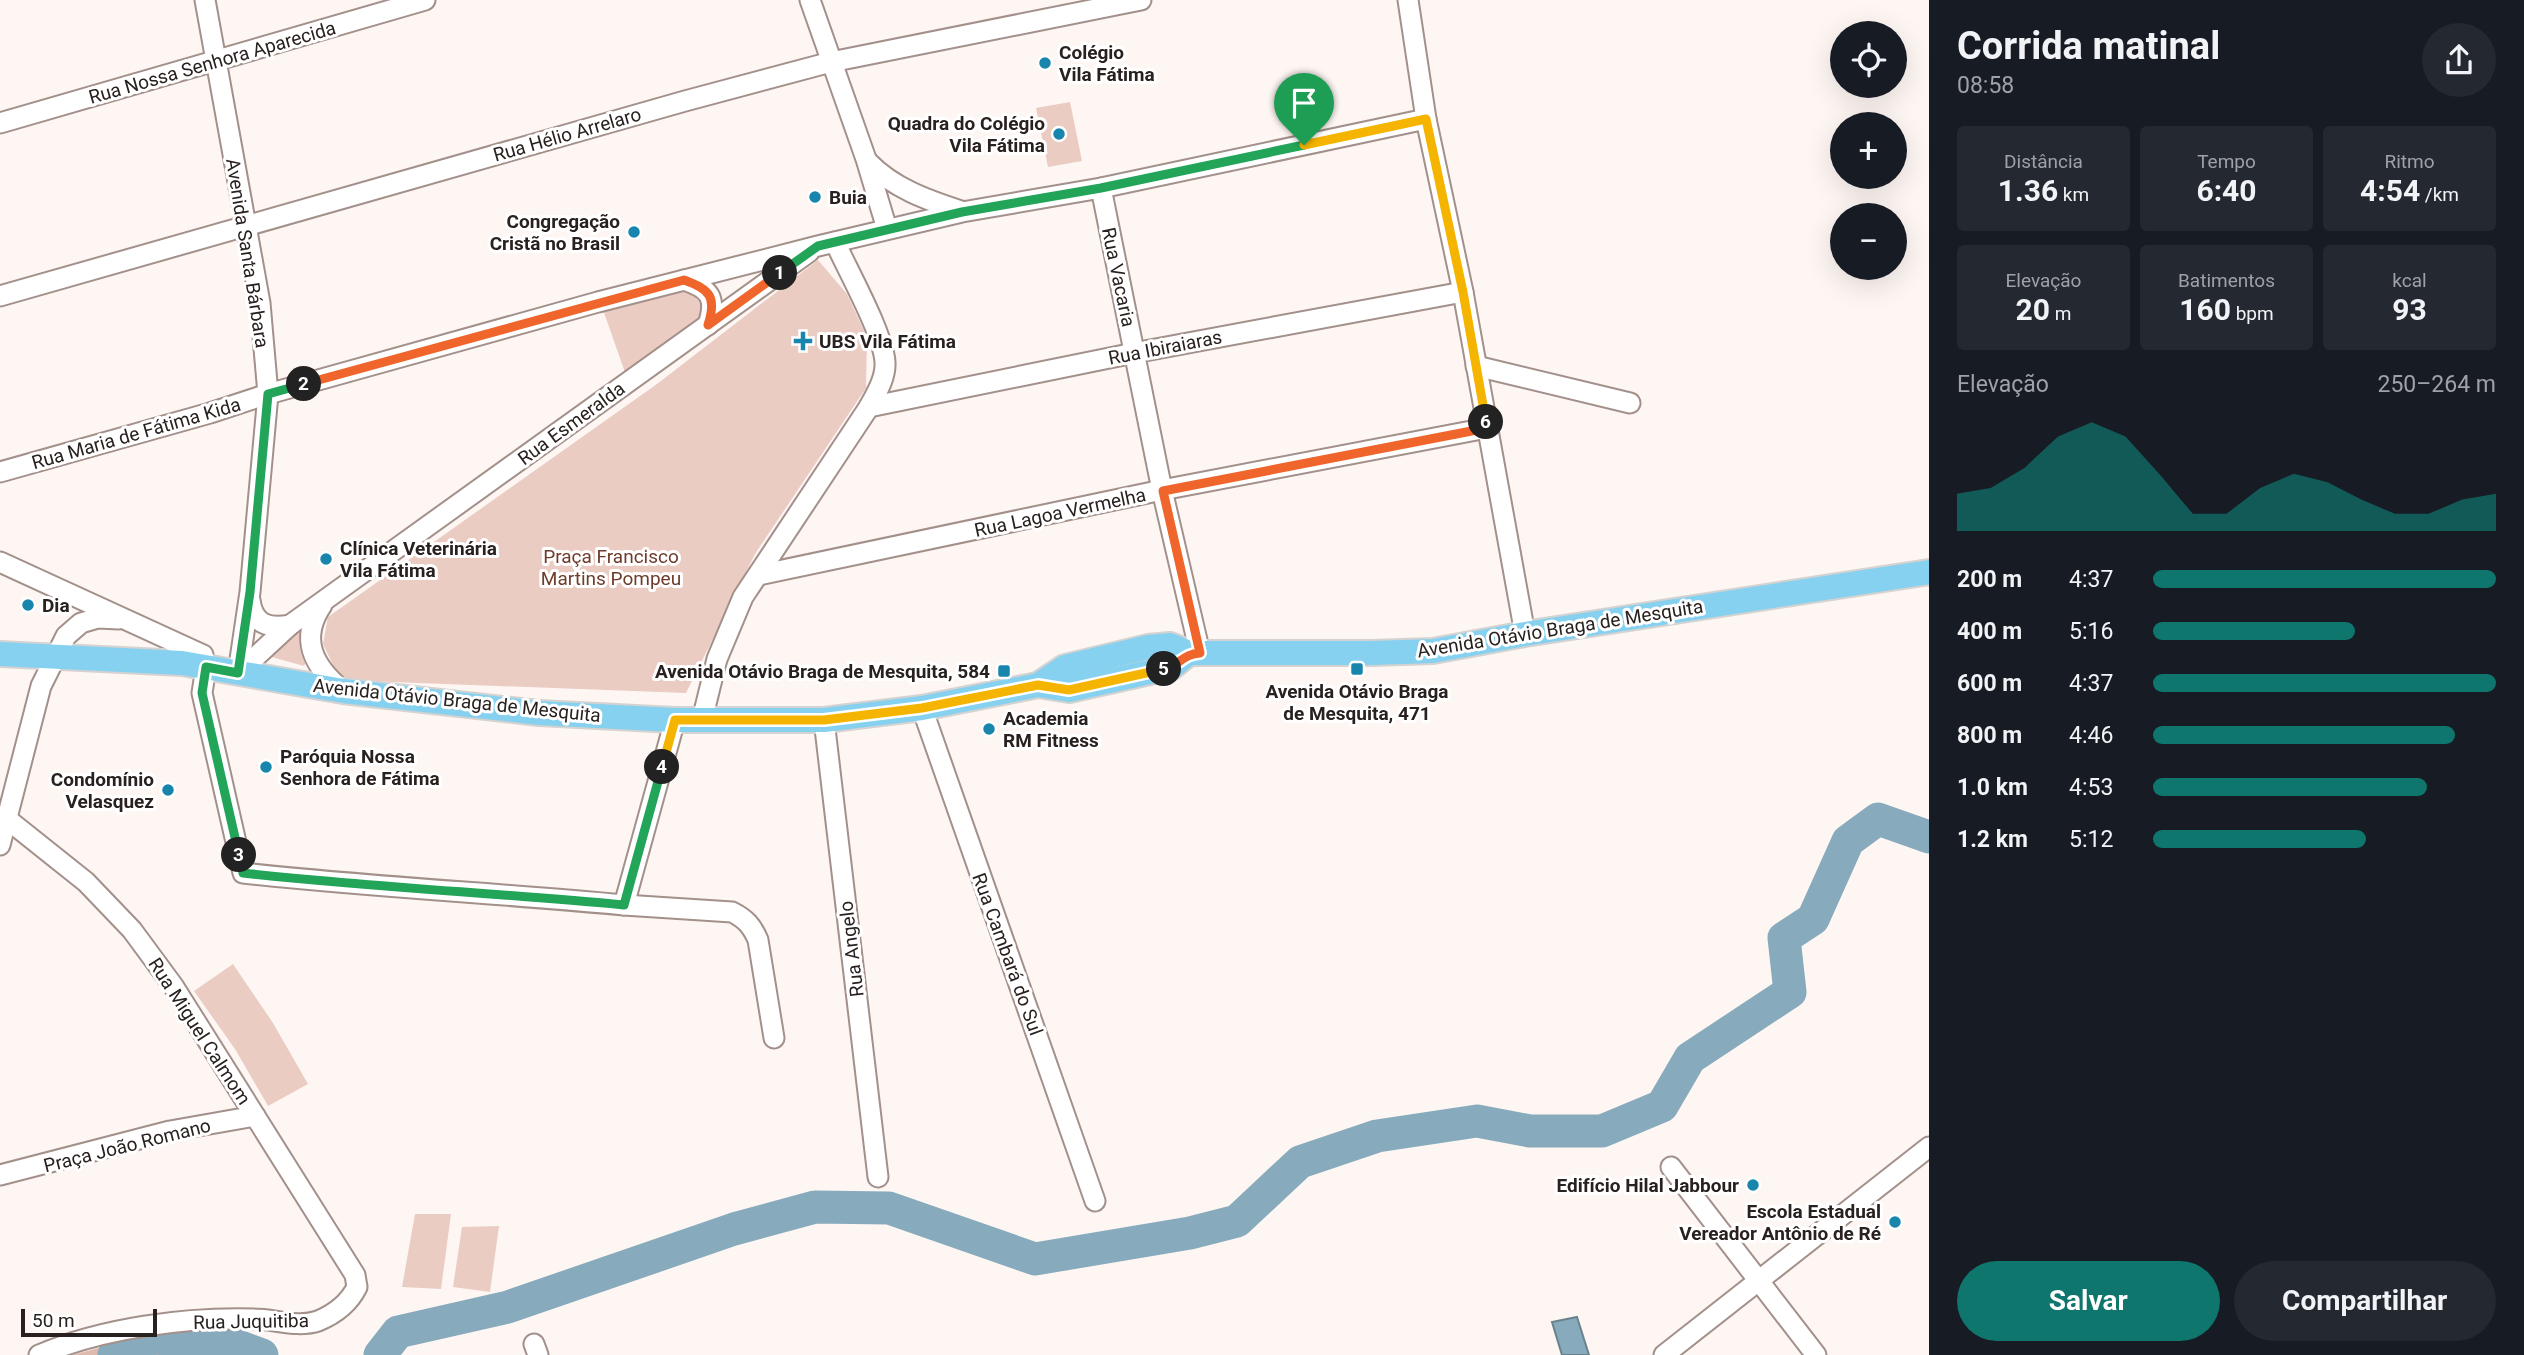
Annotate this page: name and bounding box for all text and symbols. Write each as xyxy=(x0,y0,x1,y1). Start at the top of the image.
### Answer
street label: Rua Nossa Senhora Aparecida xyxy=(86,16,338,109)
map controls xyxy=(1830,21,1907,280)
button: locate xyxy=(1830,21,1907,98)
button: share xyxy=(2422,23,2496,97)
text: Corrida matinal xyxy=(1957,24,2220,68)
place label: Colégio Vila Fátima xyxy=(1059,41,1155,86)
marker: Colégio Vila Fátima xyxy=(1037,55,1053,71)
text: 08:58 xyxy=(1957,72,2014,99)
pin xyxy=(1274,73,1334,145)
icon: arrive xyxy=(1285,84,1323,122)
street label: Rua Hélio Arrelaro xyxy=(490,102,644,167)
place label: Quadra do Colégio Vila Fátima xyxy=(888,112,1045,157)
button: + xyxy=(1830,112,1907,189)
marker: Quadra do Colégio Vila Fátima xyxy=(1051,126,1067,142)
text: Distância xyxy=(2004,150,2083,173)
text: Tempo xyxy=(2197,150,2256,173)
text: Ritmo xyxy=(2384,150,2435,173)
street label: Avenida Santa Bárbara xyxy=(221,157,274,349)
text: 1.36 xyxy=(1998,173,2058,208)
text: 6:40 xyxy=(2196,173,2257,208)
text: 4:54 xyxy=(2360,173,2420,208)
text: km xyxy=(2058,183,2089,206)
text: /km xyxy=(2420,183,2459,206)
place label: Buia xyxy=(829,186,867,209)
marker: Buia xyxy=(807,189,823,205)
button: − xyxy=(1830,203,1907,280)
place label: Congregação Cristã no Brasil xyxy=(490,210,620,255)
marker: Congregação Cristã no Brasil xyxy=(626,224,642,240)
street label: Rua Vacaria xyxy=(1097,225,1140,329)
pin: 1 xyxy=(762,256,798,290)
text: 1 xyxy=(774,261,785,284)
text: Elevação xyxy=(2006,269,2081,292)
text: Batimentos xyxy=(2178,269,2275,292)
text: kcal xyxy=(2392,269,2427,292)
text: 20 xyxy=(2016,292,2050,327)
text: 160 xyxy=(2179,292,2231,327)
text: 93 xyxy=(2392,292,2427,327)
text: m xyxy=(2050,302,2071,325)
text: bpm xyxy=(2231,302,2274,325)
street label: Rua Ibiraiaras xyxy=(1106,325,1224,370)
place label: UBS Vila Fátima xyxy=(819,330,956,353)
marker: UBS Vila Fátima xyxy=(793,331,813,351)
pin: 2 xyxy=(286,366,322,402)
text: Elevação xyxy=(1957,371,2049,398)
text: 250–264 m xyxy=(2377,371,2496,398)
text: 2 xyxy=(298,372,309,395)
street label: Rua Esmeralda xyxy=(513,377,629,470)
street label: Rua Maria de Fátima Kida xyxy=(29,393,243,474)
pin: 6 xyxy=(1468,404,1504,440)
text: 6 xyxy=(1480,410,1491,433)
street label: Rua Lagoa Vermelha xyxy=(972,483,1148,542)
place label: Clínica Veterinária Vila Fátima xyxy=(340,537,497,582)
park label: Praça Francisco Martins Pompeu xyxy=(541,545,681,590)
marker: Clínica Veterinária Vila Fátima xyxy=(318,551,334,567)
text: 200 m xyxy=(1957,566,2022,593)
text: 4:37 xyxy=(2069,566,2113,593)
place label: Dia xyxy=(42,594,70,617)
street label: Avenida Otávio Braga de Mesquita xyxy=(1415,595,1705,662)
marker: Dia xyxy=(20,597,36,613)
text: 400 m xyxy=(1957,618,2022,645)
text: 5:16 xyxy=(2069,618,2113,645)
pin: 5 xyxy=(1146,652,1182,686)
text: 5 xyxy=(1158,657,1169,680)
place label: Avenida Otávio Braga de Mesquita, 584 xyxy=(655,660,990,683)
marker: Avenida Otávio Braga de Mesquita, 471 xyxy=(1349,661,1365,677)
marker: Avenida Otávio Braga de Mesquita, 584 xyxy=(996,663,1012,679)
text: 600 m xyxy=(1957,670,2022,697)
text: 4:37 xyxy=(2069,670,2113,697)
street label: Avenida Otávio Braga de Mesquita xyxy=(312,674,602,727)
place label: Avenida Otávio Braga de Mesquita, 471 xyxy=(1266,680,1448,725)
place label: Academia RM Fitness xyxy=(1003,707,1099,752)
marker: Academia RM Fitness xyxy=(981,721,997,737)
text: 800 m xyxy=(1957,722,2022,749)
text: 4:46 xyxy=(2069,722,2113,749)
place label: Paróquia Nossa Senhora de Fátima xyxy=(280,745,440,790)
pin: 4 xyxy=(644,750,680,784)
text: 4 xyxy=(656,755,667,778)
marker: Paróquia Nossa Senhora de Fátima xyxy=(258,759,274,775)
place label: Condomínio Velasquez xyxy=(51,768,154,813)
text: 1.0 km xyxy=(1957,774,2028,801)
text: 4:53 xyxy=(2069,774,2113,801)
marker: Condomínio Velasquez xyxy=(160,782,176,798)
text: 1.2 km xyxy=(1957,826,2028,853)
text: 5:12 xyxy=(2069,826,2113,853)
pin: 3 xyxy=(222,838,256,872)
text: 3 xyxy=(233,843,244,866)
street label: Rua Cambará do Sul xyxy=(967,870,1048,1039)
street label: Rua Angelo xyxy=(834,900,869,998)
street label: Rua Miguel Calmom xyxy=(144,954,256,1109)
street label: Praça João Romano xyxy=(41,1114,213,1177)
place label: Edifício Hilal Jabbour xyxy=(1557,1174,1739,1197)
marker: Edifício Hilal Jabbour xyxy=(1745,1177,1761,1193)
place label: Escola Estadual Vereador Antônio de Ré xyxy=(1679,1200,1881,1245)
marker: Escola Estadual Vereador Antônio de Ré xyxy=(1887,1214,1903,1230)
button: Salvar xyxy=(1957,1261,2220,1341)
button: Compartilhar xyxy=(2234,1261,2496,1341)
scale bar xyxy=(21,1306,158,1338)
text: 50 m xyxy=(32,1309,75,1332)
street label: Rua Juquitiba xyxy=(193,1309,309,1334)

